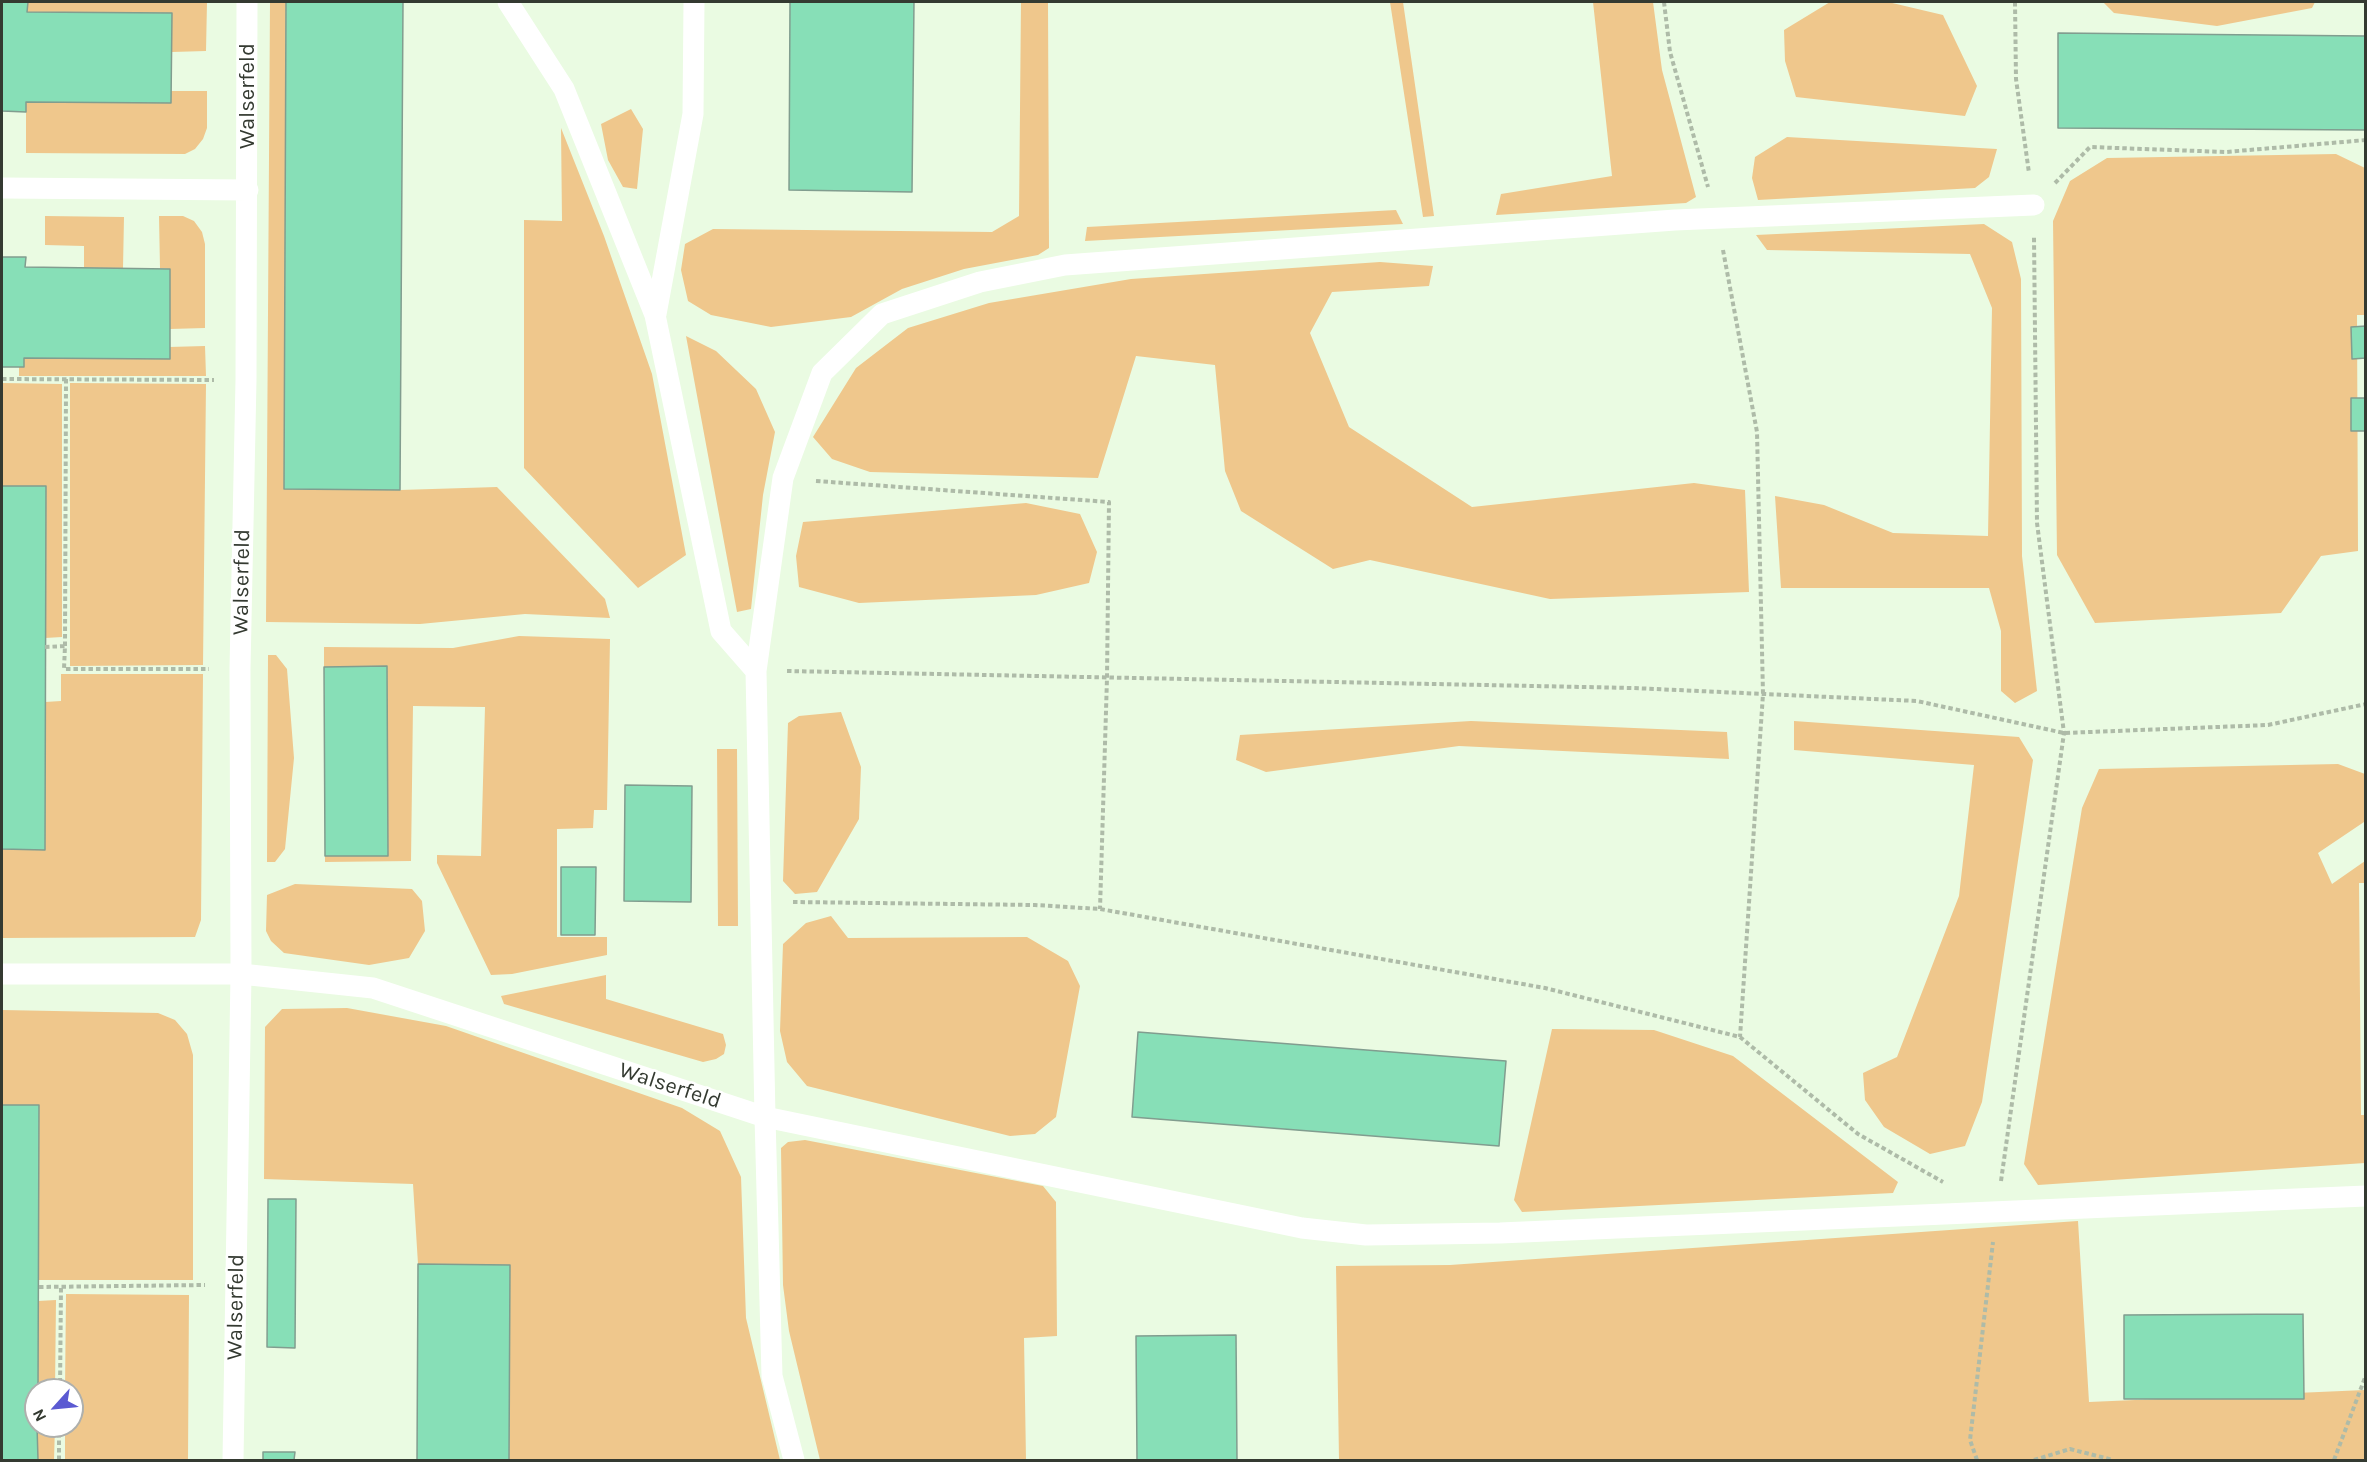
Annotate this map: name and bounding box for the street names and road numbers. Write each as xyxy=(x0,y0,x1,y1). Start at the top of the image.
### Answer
street label: Walserfeld xyxy=(235,43,261,149)
street label: Walserfeld xyxy=(228,529,256,635)
street label: Walserfeld xyxy=(615,1057,725,1115)
street label: Walserfeld xyxy=(222,1254,250,1360)

